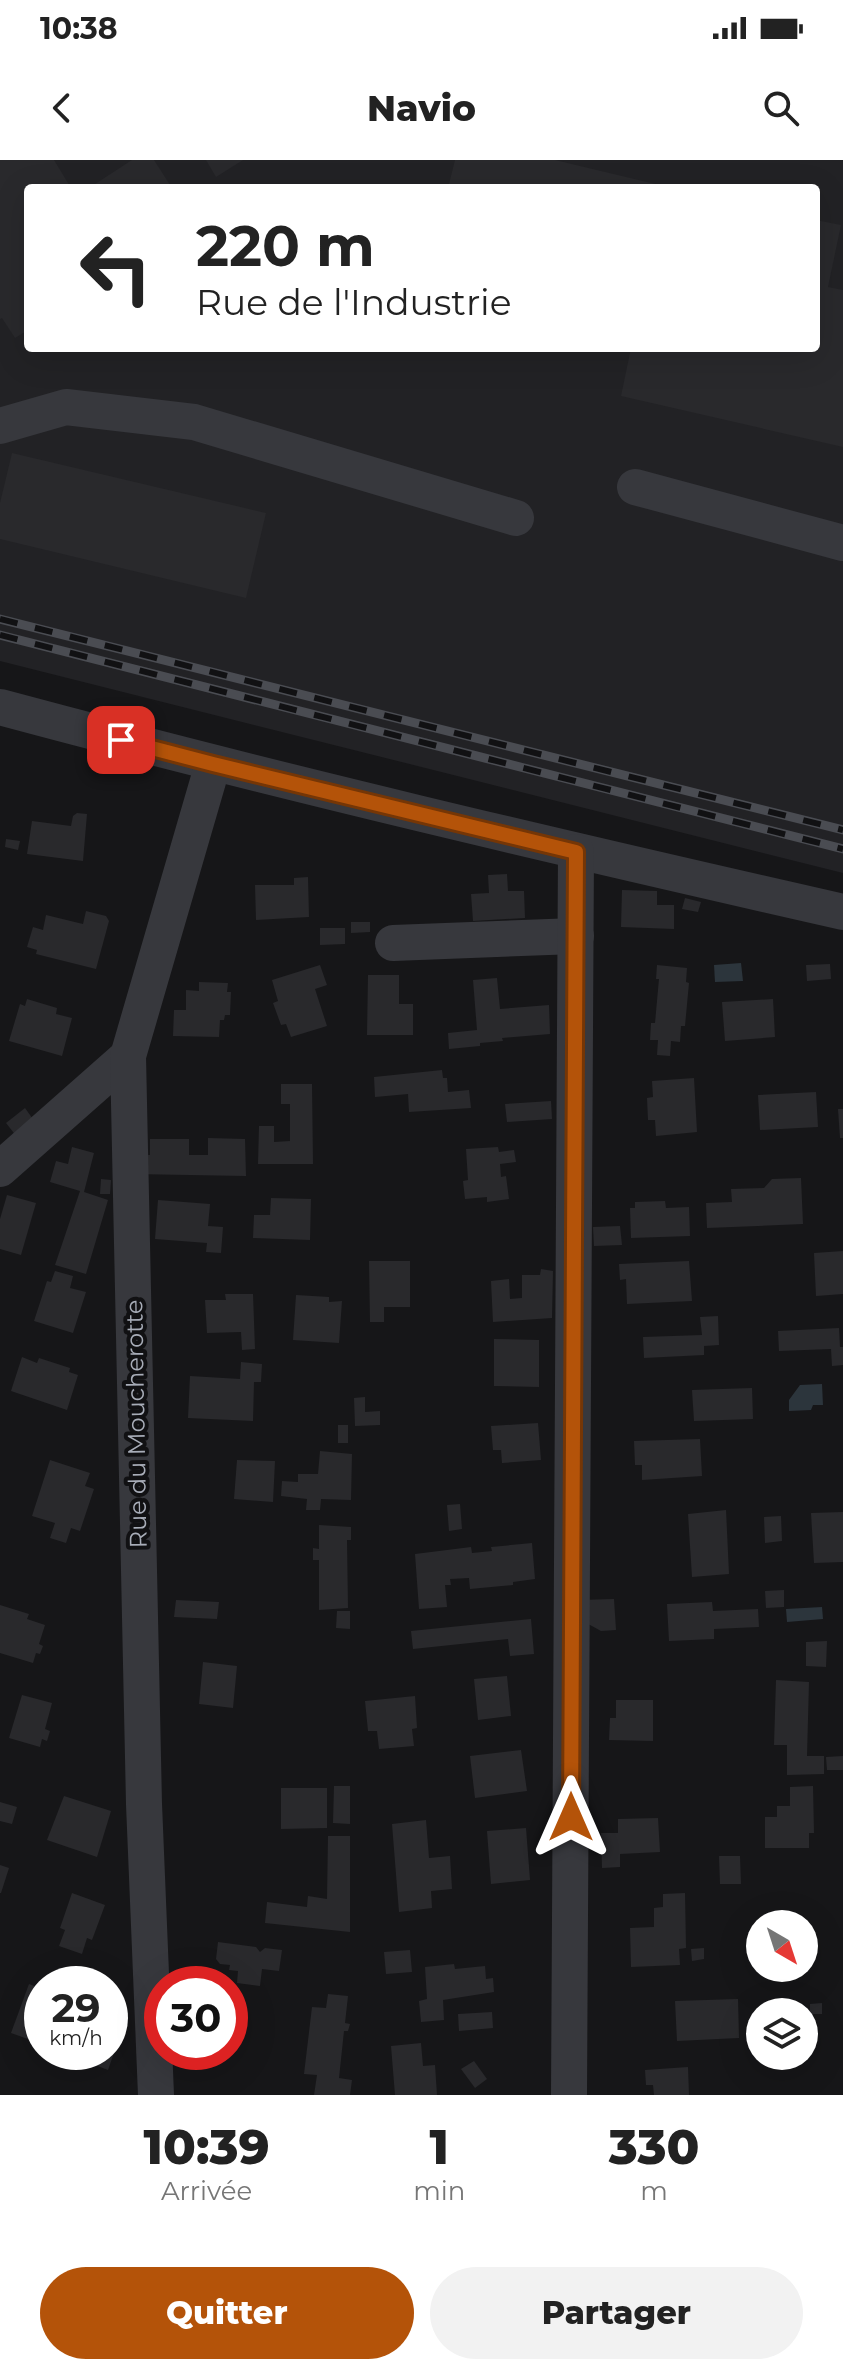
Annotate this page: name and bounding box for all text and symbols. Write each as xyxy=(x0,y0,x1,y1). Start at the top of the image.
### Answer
text: 10:38 xyxy=(40,10,118,47)
icon: back xyxy=(40,86,84,130)
text: Navio xyxy=(367,86,476,130)
icon: search xyxy=(759,86,803,130)
text: 220 m xyxy=(196,212,375,280)
icon: left xyxy=(64,216,168,320)
text: Rue de l'Industrie xyxy=(196,280,512,324)
pin xyxy=(87,706,155,774)
icon: arrive xyxy=(99,718,143,762)
street label: Rue du Moucherotte xyxy=(119,1299,153,1549)
position arrow xyxy=(529,1775,613,1859)
north arrow xyxy=(746,1910,818,1982)
map controls xyxy=(746,1910,818,2070)
speed limit sign: 30 xyxy=(144,1966,248,2070)
text: 29 xyxy=(51,1983,101,2032)
button: layers xyxy=(746,1998,818,2070)
text: km/h xyxy=(49,2026,103,2050)
text: 10:39 xyxy=(144,2118,270,2176)
text: 1 xyxy=(429,2118,449,2176)
text: 330 xyxy=(609,2118,699,2176)
text: Arrivée xyxy=(161,2175,252,2207)
text: min xyxy=(413,2175,465,2207)
text: m xyxy=(640,2175,668,2207)
button: Quitter xyxy=(40,2267,414,2359)
button: Partager xyxy=(430,2267,803,2359)

